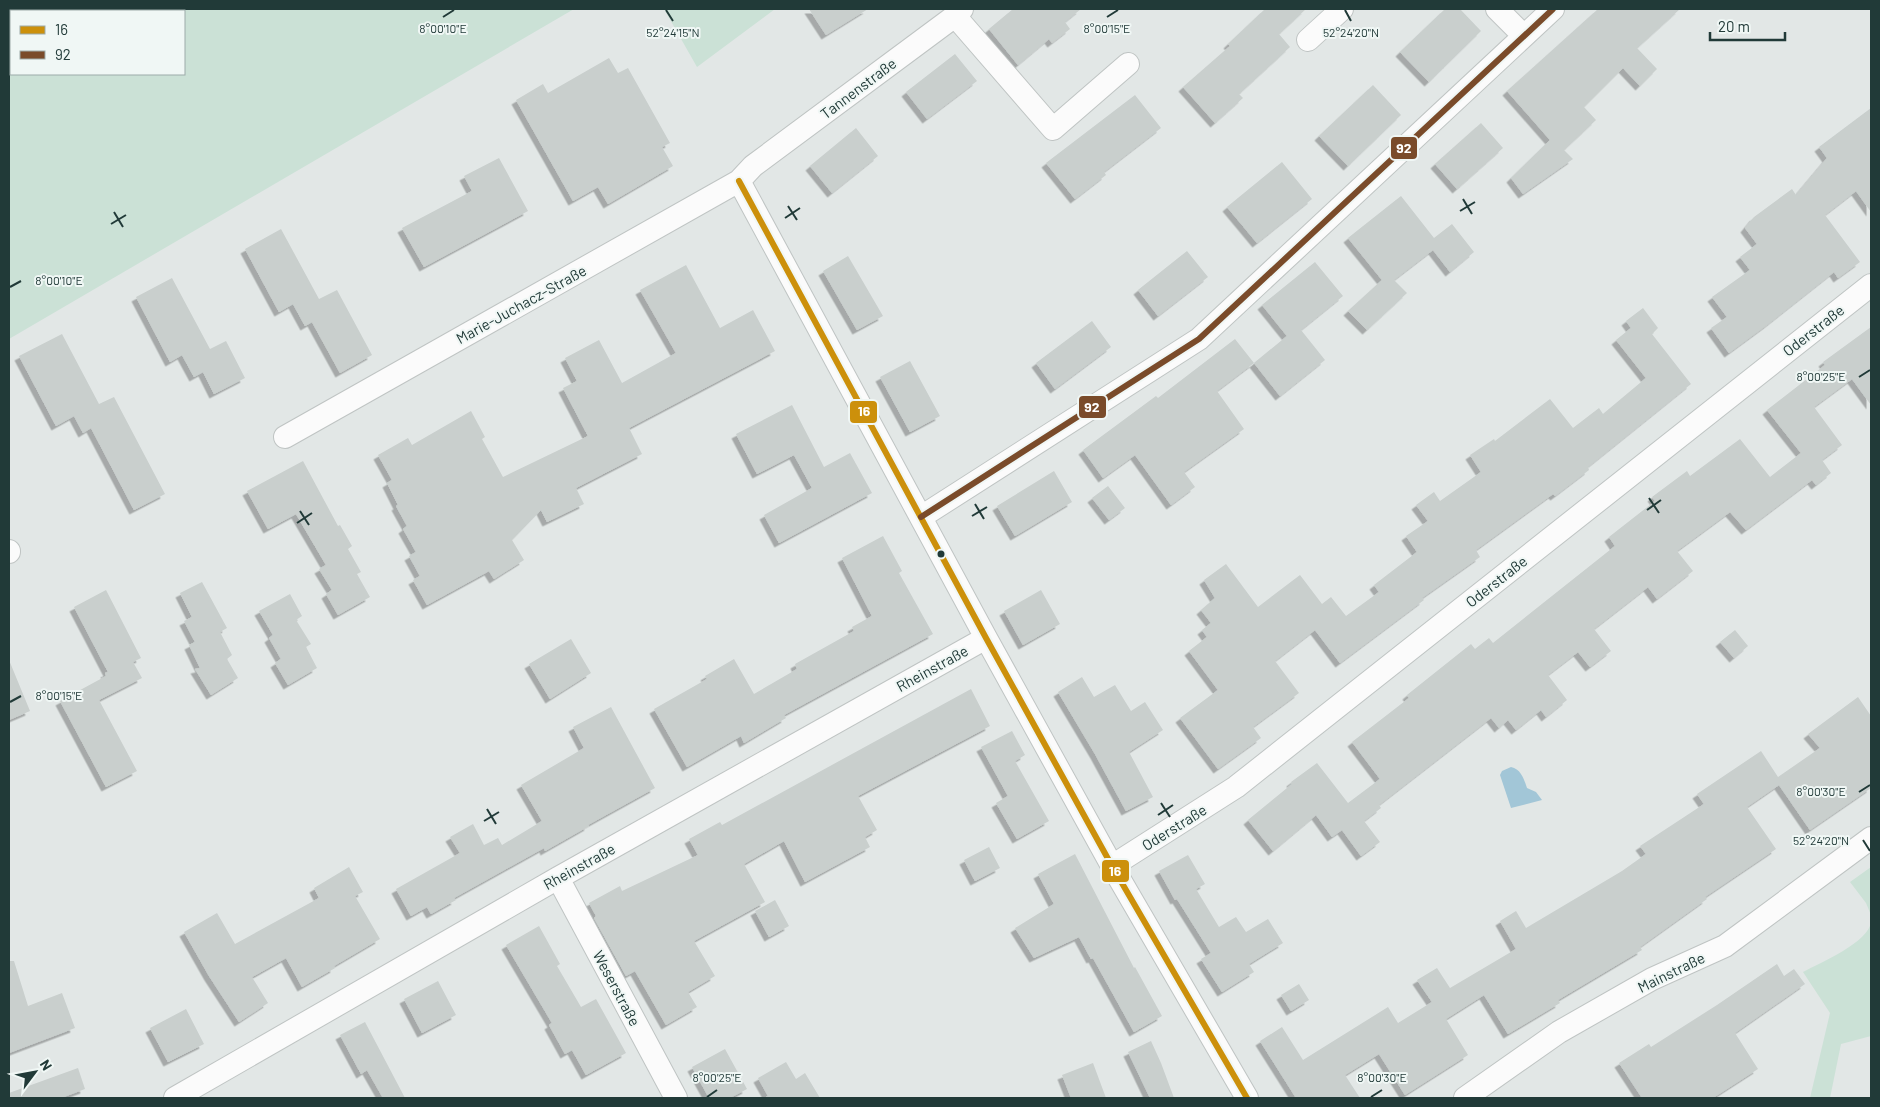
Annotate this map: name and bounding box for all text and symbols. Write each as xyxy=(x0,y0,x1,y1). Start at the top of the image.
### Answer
legend xyxy=(10,10,185,75)
scale bar xyxy=(1710,10,1785,42)
text: 20 m xyxy=(1718,17,1750,35)
text: 16 xyxy=(55,20,68,38)
text: 8°00'10"E xyxy=(419,21,467,35)
text: 8°00'15"E xyxy=(1084,21,1130,35)
text: 52°24'15"N xyxy=(646,25,700,39)
text: 52°24'20"N xyxy=(1323,25,1379,39)
text: 92 xyxy=(55,45,71,63)
street label: Tannenstraße xyxy=(817,54,899,122)
line badge: 92 xyxy=(1390,136,1418,160)
text: 92 xyxy=(1396,139,1412,156)
street label: Marie-Juchacz-Straße xyxy=(453,261,589,347)
text: 8°00'10"E xyxy=(35,273,83,287)
street label: Oderstraße xyxy=(1779,300,1847,360)
text: 8°00'25"E xyxy=(1797,369,1845,383)
line badge: 92 xyxy=(1078,395,1107,419)
text: 92 xyxy=(1084,398,1100,415)
line badge: 16 xyxy=(849,400,878,424)
text: 16 xyxy=(858,402,871,419)
unlabelled marker xyxy=(936,549,946,559)
street label: Oderstraße xyxy=(1462,551,1530,611)
street label: Rheinstraße xyxy=(893,641,971,695)
text: 8°00'15"E xyxy=(36,688,82,702)
text: 8°00'30"E xyxy=(1796,784,1846,798)
street label: Oderstraße xyxy=(1138,800,1210,854)
text: 52°24'20"N xyxy=(1793,833,1849,847)
street label: Rheinstraße xyxy=(540,839,618,893)
line badge: 16 xyxy=(1101,859,1130,883)
text: 16 xyxy=(1109,862,1122,879)
street label: Weserstraße xyxy=(590,947,644,1029)
street label: Mainstraße xyxy=(1635,948,1707,996)
north arrow xyxy=(10,1047,60,1097)
text: N xyxy=(37,1056,56,1073)
text: 8°00'25"E xyxy=(693,1070,741,1084)
text: 8°00'30"E xyxy=(1357,1070,1407,1084)

